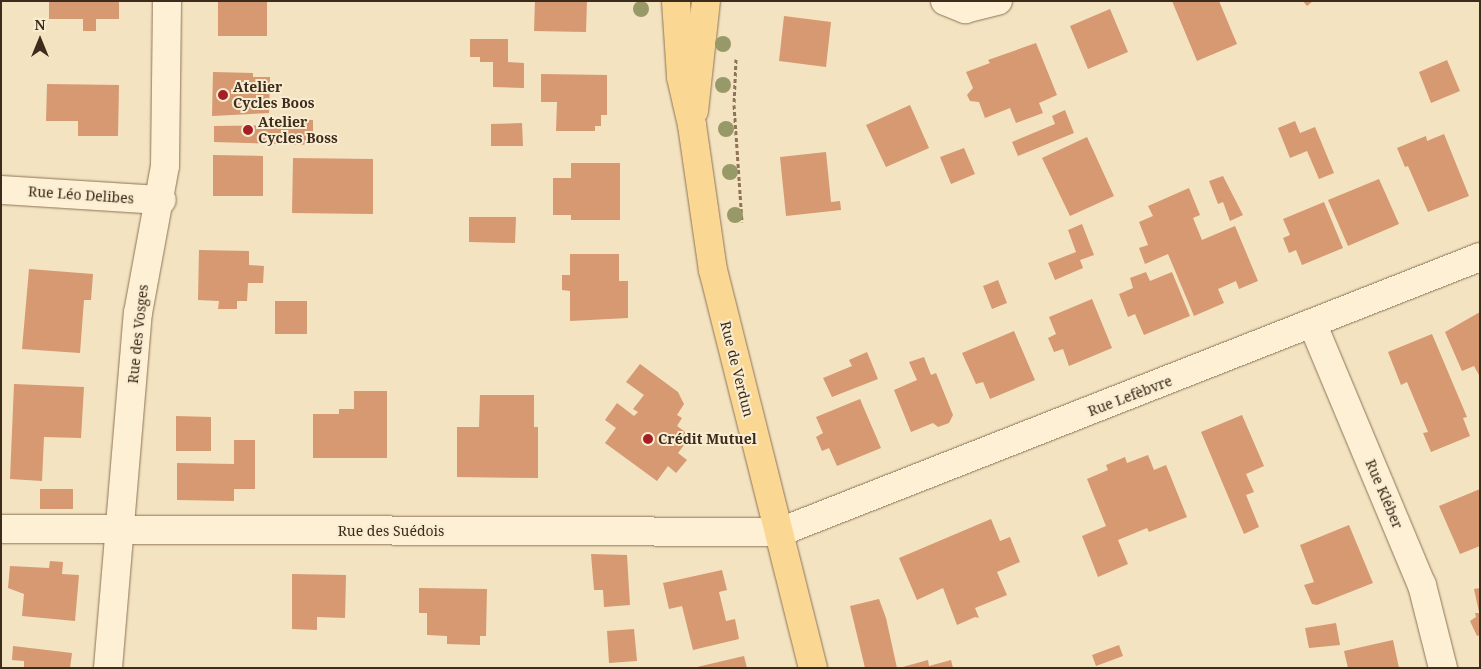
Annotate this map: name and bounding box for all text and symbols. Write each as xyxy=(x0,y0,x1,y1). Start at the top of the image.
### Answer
north arrow xyxy=(15,15,65,65)
text: N xyxy=(34,15,46,34)
place label: Atelier Cycles Boos xyxy=(233,79,314,111)
marker: Atelier Cycles Boos xyxy=(217,89,229,101)
place label: Atelier Cycles Boss xyxy=(258,114,338,146)
marker: Atelier Cycles Boss xyxy=(242,124,254,136)
street label: Rue Léo Delibes xyxy=(28,183,134,207)
street label: Rue des Vosges xyxy=(124,284,152,384)
street label: Rue de Verdun xyxy=(717,319,757,419)
street label: Rue Lefèbvre xyxy=(1086,372,1174,420)
place label: Crédit Mutuel xyxy=(658,431,757,447)
marker: Crédit Mutuel xyxy=(642,433,654,445)
street label: Rue Kléber xyxy=(1362,457,1406,531)
street label: Rue des Suédois xyxy=(338,523,444,539)

